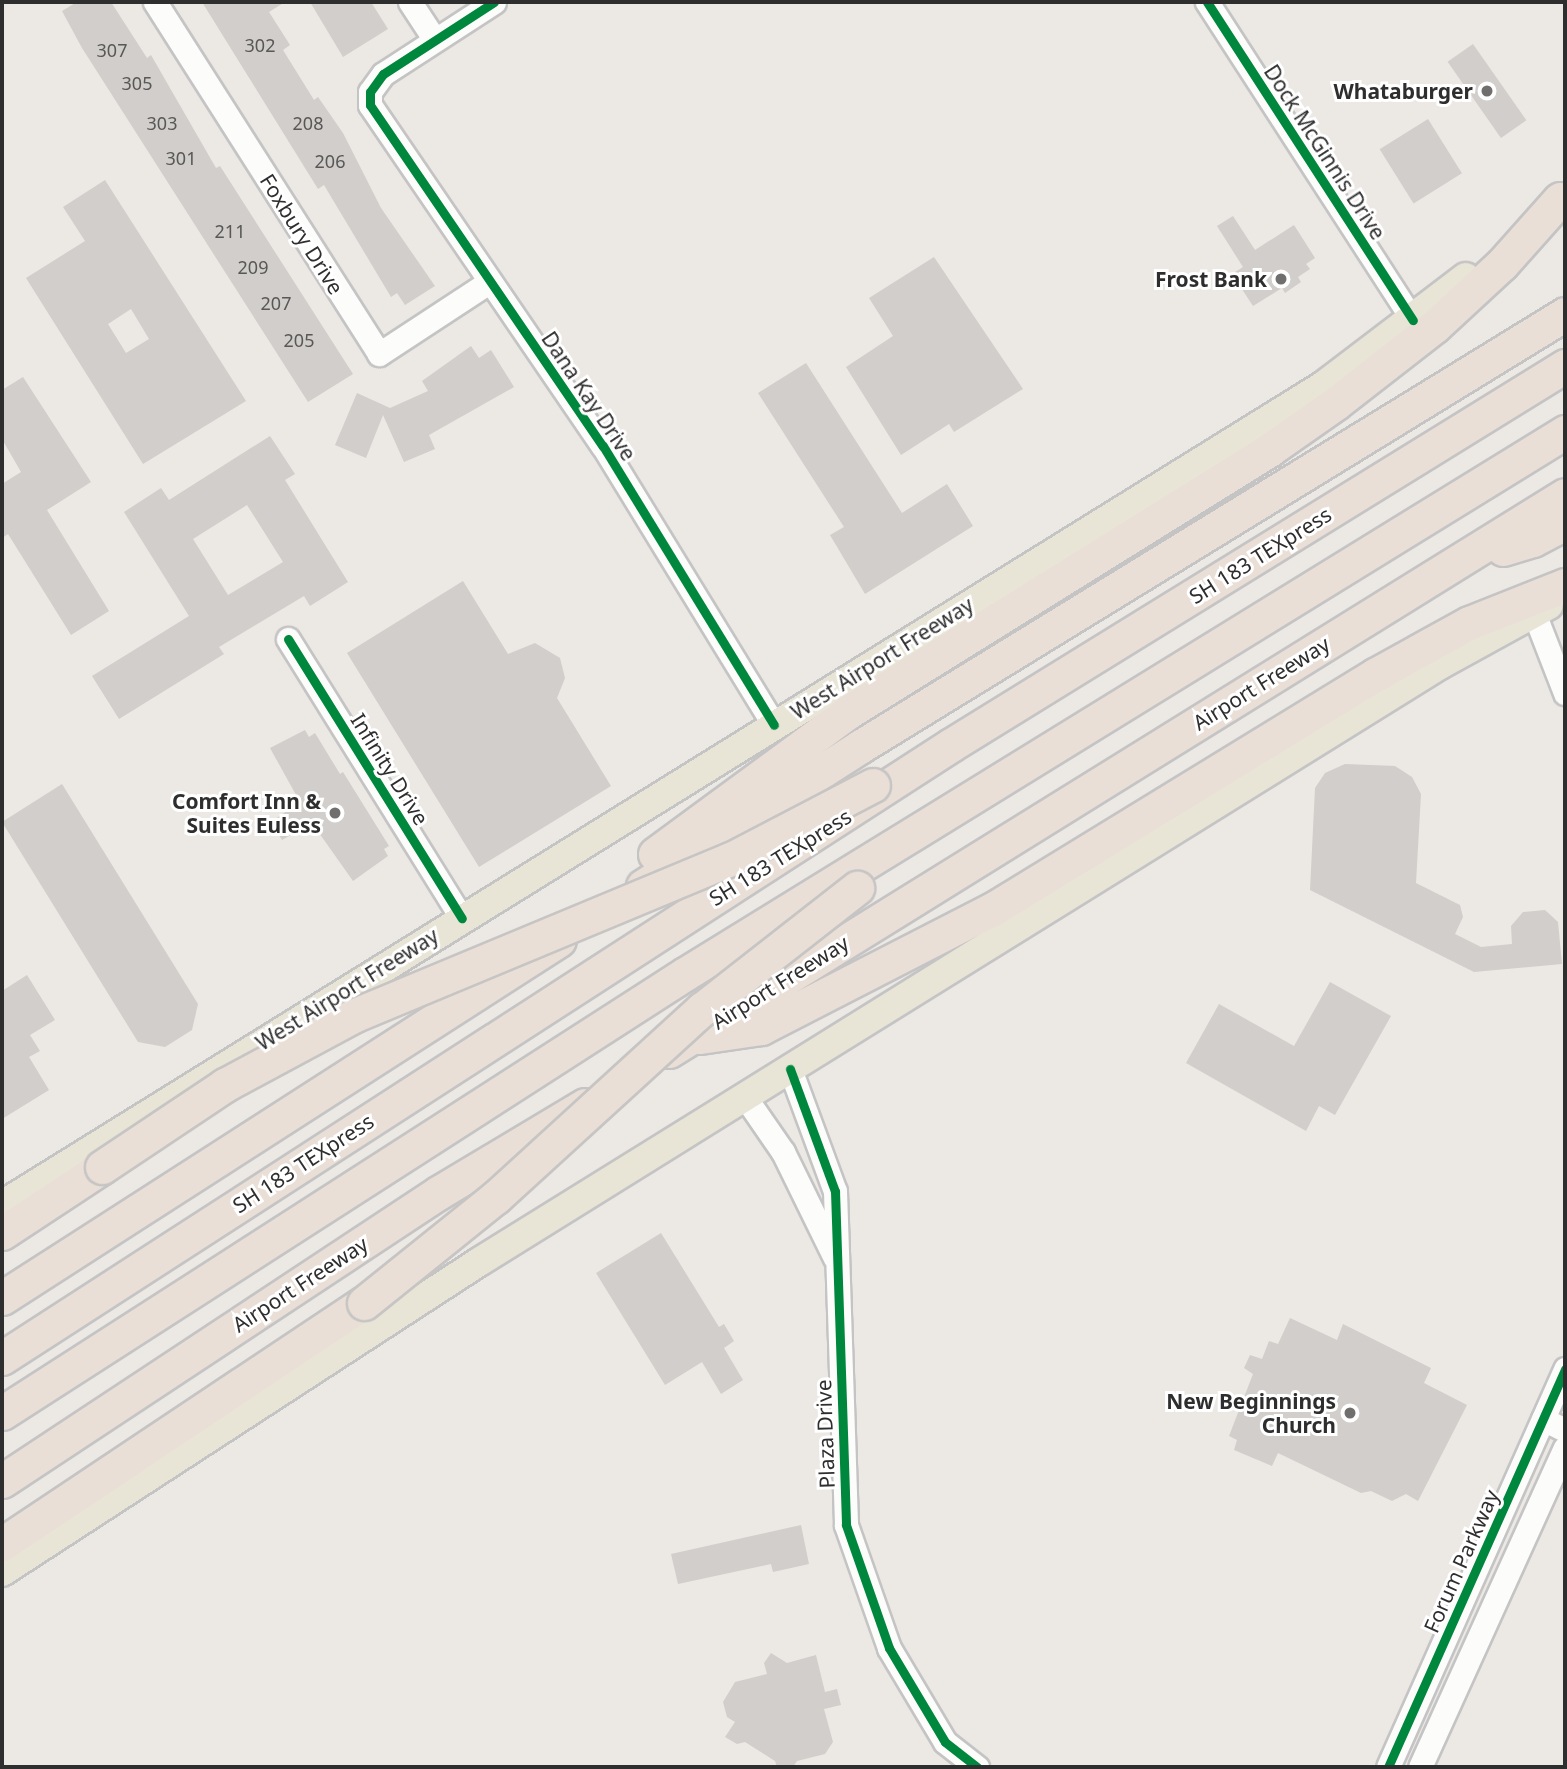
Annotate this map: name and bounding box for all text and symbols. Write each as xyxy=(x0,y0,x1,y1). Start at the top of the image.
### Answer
house number: 302 xyxy=(245,34,275,56)
house number: 307 xyxy=(97,39,127,61)
street label: Dock McGinnis Drive xyxy=(1259,60,1391,244)
house number: 305 xyxy=(122,72,152,94)
place label: Whataburger xyxy=(1333,78,1473,104)
marker: Whataburger xyxy=(1479,83,1495,99)
house number: 303 xyxy=(147,112,177,134)
house number: 208 xyxy=(293,112,323,134)
house number: 301 xyxy=(166,147,196,169)
house number: 206 xyxy=(315,150,345,172)
street label: Foxbury Drive xyxy=(255,169,349,299)
house number: 211 xyxy=(215,220,245,242)
house number: 209 xyxy=(238,256,268,278)
place label: Frost Bank xyxy=(1155,266,1267,292)
marker: Frost Bank xyxy=(1273,271,1289,287)
house number: 207 xyxy=(261,292,291,314)
street label: Dana Kay Drive xyxy=(537,327,641,465)
house number: 205 xyxy=(284,329,314,351)
street label: SH 183 TEXpress xyxy=(1184,501,1336,609)
street label: West Airport Freeway xyxy=(786,592,978,724)
street label: Airport Freeway xyxy=(1188,631,1334,735)
street label: Infinity Drive xyxy=(346,709,434,829)
place label: Comfort Inn & Suites Euless xyxy=(172,788,321,838)
street label: SH 183 TEXpress xyxy=(704,803,856,911)
marker: Comfort Inn & Suites Euless xyxy=(327,805,343,821)
street label: West Airport Freeway xyxy=(251,923,443,1055)
street label: Airport Freeway xyxy=(707,930,853,1034)
street label: SH 183 TEXpress xyxy=(228,1108,378,1218)
street label: Airport Freeway xyxy=(228,1231,372,1337)
street label: Plaza Drive xyxy=(811,1379,839,1489)
place label: New Beginnings Church xyxy=(1166,1388,1336,1438)
marker: New Beginnings Church xyxy=(1342,1405,1358,1421)
street label: Forum Parkway xyxy=(1418,1486,1504,1636)

